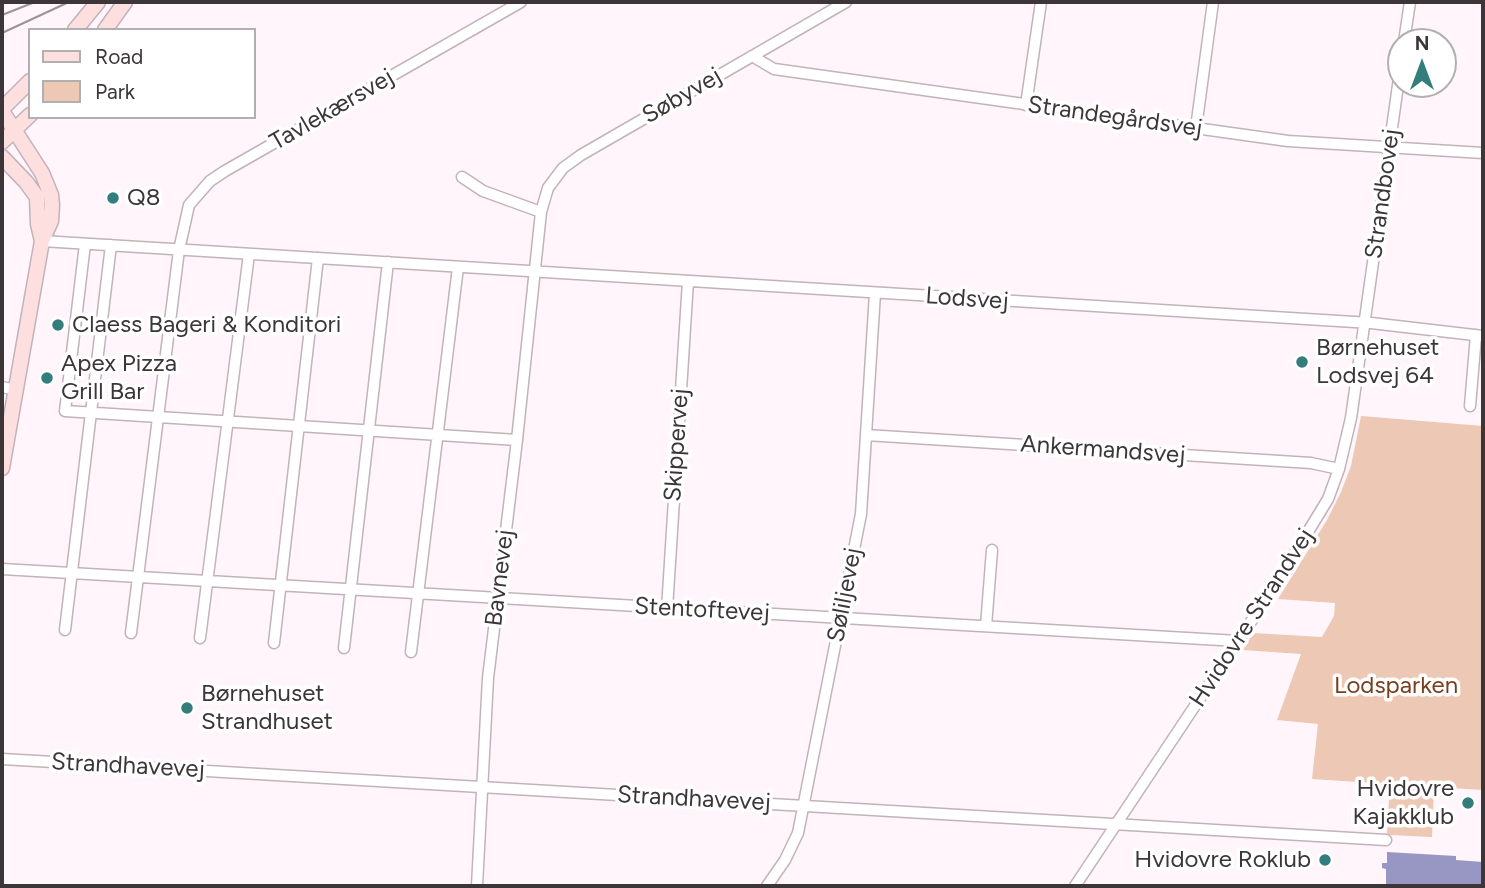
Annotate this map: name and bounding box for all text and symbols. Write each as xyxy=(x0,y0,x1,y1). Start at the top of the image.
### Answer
legend xyxy=(28,28,256,119)
north arrow xyxy=(1387,28,1457,98)
text: N xyxy=(1415,32,1429,55)
text: Road xyxy=(95,44,143,69)
street label: Søbyvej xyxy=(637,62,727,130)
street label: Tavlekærsvej xyxy=(265,63,399,157)
text: Park xyxy=(95,79,135,104)
street label: Strandegårdsvej xyxy=(1026,90,1204,144)
street label: Strandbovej xyxy=(1360,127,1406,261)
place label: Q8 xyxy=(127,184,160,212)
marker: Q8 xyxy=(105,190,121,206)
street label: Lodsvej xyxy=(924,282,1010,316)
place label: Claess Bageri & Konditori xyxy=(72,311,341,339)
marker: Claess Bageri & Konditori xyxy=(50,317,66,333)
place label: Børnehuset Lodsvej 64 xyxy=(1316,334,1439,390)
place label: Apex Pizza Grill Bar xyxy=(61,350,177,406)
marker: Børnehuset Lodsvej 64 xyxy=(1294,354,1310,370)
marker: Apex Pizza Grill Bar xyxy=(39,370,55,386)
street label: Skippervej xyxy=(659,387,695,503)
street label: Ankermandsvej xyxy=(1020,430,1186,470)
street label: Hvidovre Strandvej xyxy=(1184,523,1320,713)
street label: Bavnevej xyxy=(480,528,520,628)
street label: Søliljevej xyxy=(822,545,868,645)
street label: Stentoftevej xyxy=(634,592,770,628)
park label: Lodsparken xyxy=(1334,672,1458,700)
place label: Børnehuset Strandhuset xyxy=(201,680,333,736)
marker: Børnehuset Strandhuset xyxy=(179,700,195,716)
street label: Strandhavevej xyxy=(50,748,206,784)
place label: Hvidovre Kajakklub xyxy=(1353,775,1454,831)
street label: Strandhavevej xyxy=(616,781,772,817)
marker: Hvidovre Kajakklub xyxy=(1460,795,1476,811)
place label: Hvidovre Roklub xyxy=(1134,846,1311,874)
marker: Hvidovre Roklub xyxy=(1317,852,1333,868)

